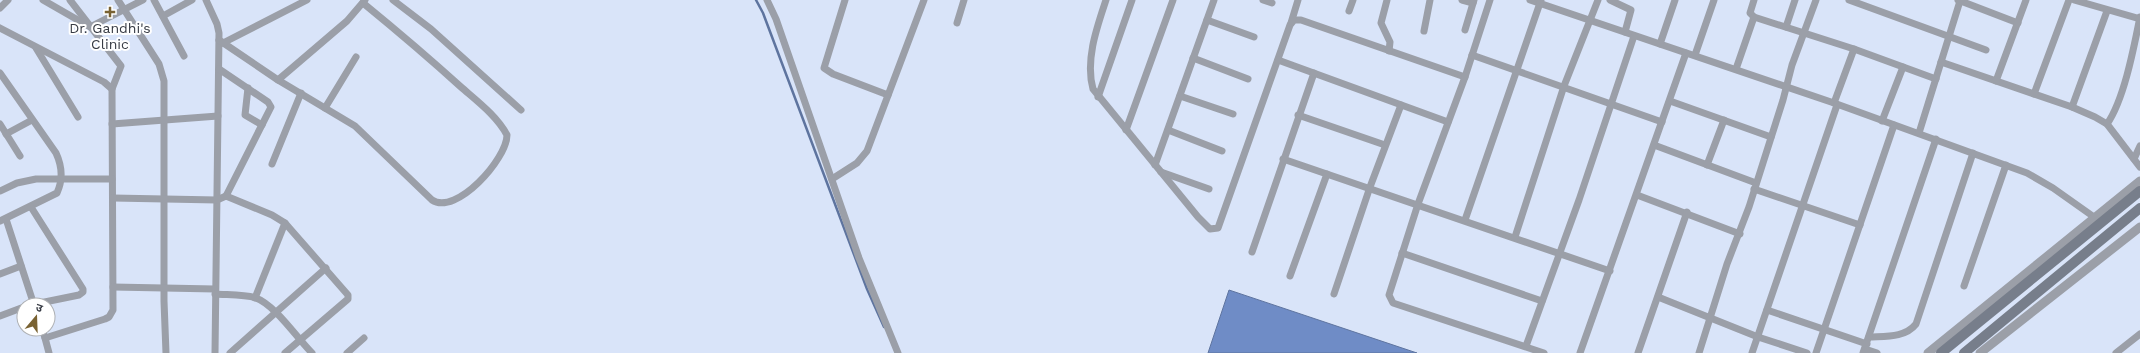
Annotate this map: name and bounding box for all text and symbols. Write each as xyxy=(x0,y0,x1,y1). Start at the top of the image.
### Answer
marker: Dr. Gandhi's Clinic xyxy=(104,6,116,18)
place label: Dr. Gandhi's Clinic xyxy=(69,20,151,52)
north arrow xyxy=(16,297,56,337)
text: उ xyxy=(34,301,45,315)

